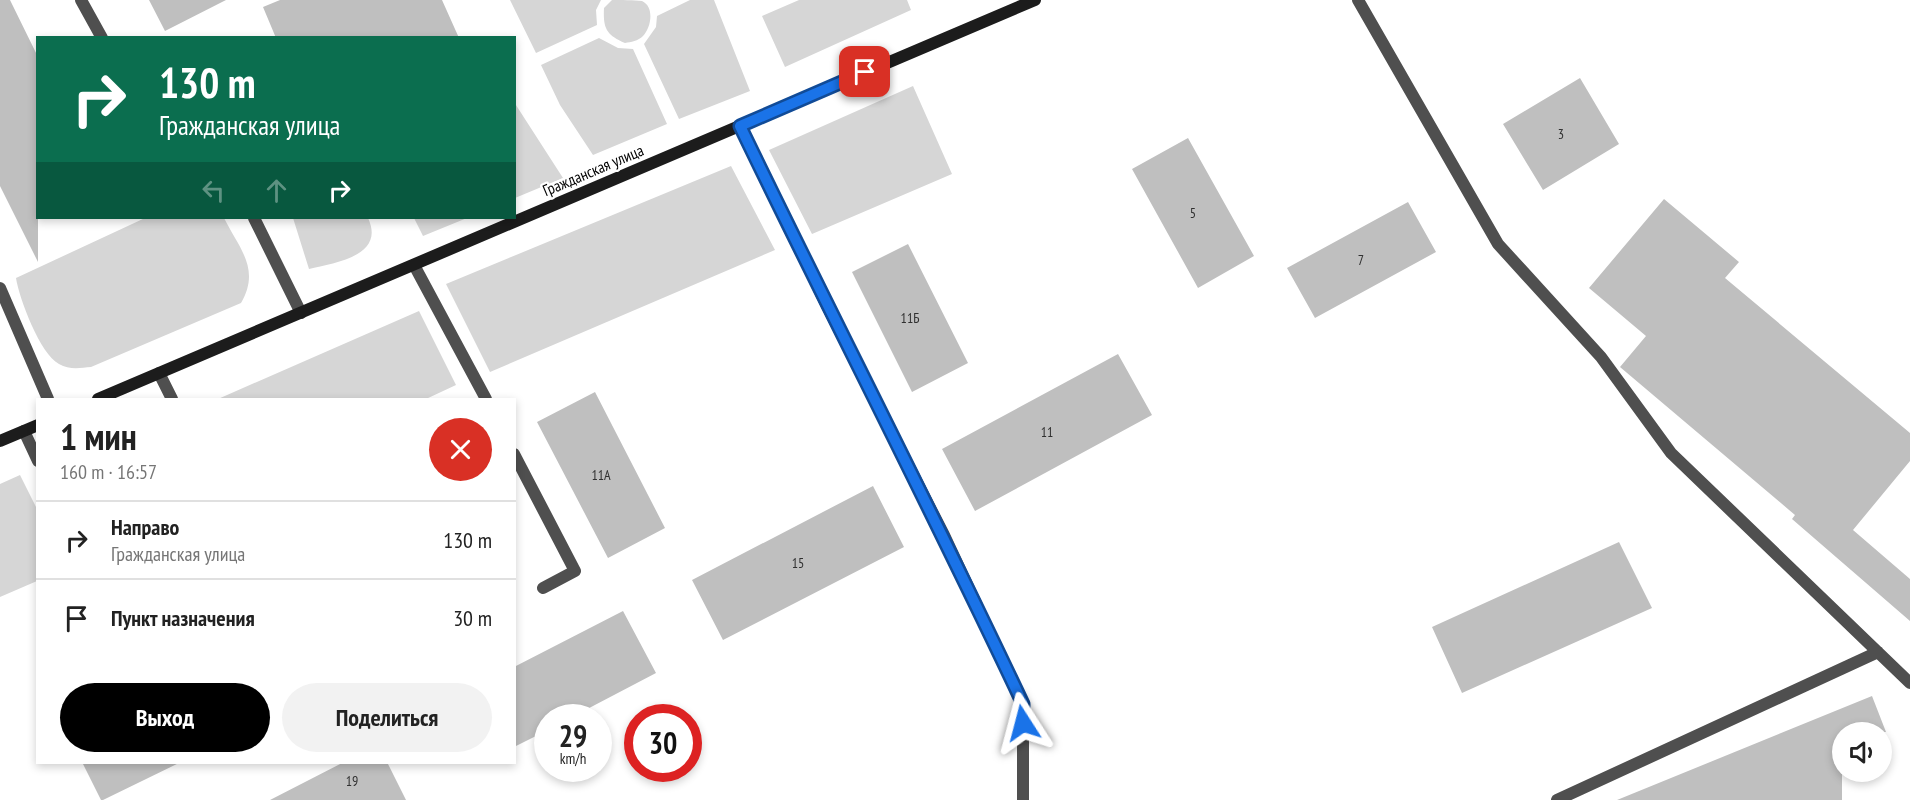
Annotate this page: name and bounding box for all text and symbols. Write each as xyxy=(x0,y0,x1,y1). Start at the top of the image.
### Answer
pin xyxy=(839,46,890,97)
text: 130 m xyxy=(159,55,256,110)
icon: arrive xyxy=(848,55,881,88)
icon: right xyxy=(60,60,138,138)
text: Гражданская улица xyxy=(159,108,340,142)
house number: 3 xyxy=(1558,125,1564,143)
street label: Гражданская улица xyxy=(540,140,646,200)
icon: left xyxy=(197,174,230,207)
icon: ahead xyxy=(260,174,293,207)
icon: right xyxy=(323,174,356,207)
house number: 5 xyxy=(1190,204,1196,222)
house number: 7 xyxy=(1358,251,1364,269)
house number: 11Б xyxy=(901,309,919,327)
text: 1 мин xyxy=(60,413,137,460)
button: close xyxy=(429,418,492,481)
house number: 11 xyxy=(1041,423,1053,441)
text: 160 m · 16:57 xyxy=(60,459,157,485)
house number: 11А xyxy=(591,466,611,484)
text: Направо xyxy=(111,513,179,541)
icon: right xyxy=(60,524,93,557)
text: 130 m xyxy=(443,526,492,554)
text: Гражданская улица xyxy=(111,541,245,567)
house number: 15 xyxy=(792,554,804,572)
icon: arrive xyxy=(60,602,93,635)
text: Пункт назначения xyxy=(111,604,255,632)
text: 30 m xyxy=(453,604,492,632)
button: Выход xyxy=(60,683,270,752)
button: Поделиться xyxy=(282,683,492,752)
position arrow xyxy=(991,691,1055,755)
speed limit sign: 30 xyxy=(624,704,702,782)
text: 29 xyxy=(559,716,587,755)
map controls xyxy=(1832,722,1892,782)
button: sound xyxy=(1832,722,1892,782)
text: km/h xyxy=(560,749,586,768)
house number: 19 xyxy=(346,772,358,790)

